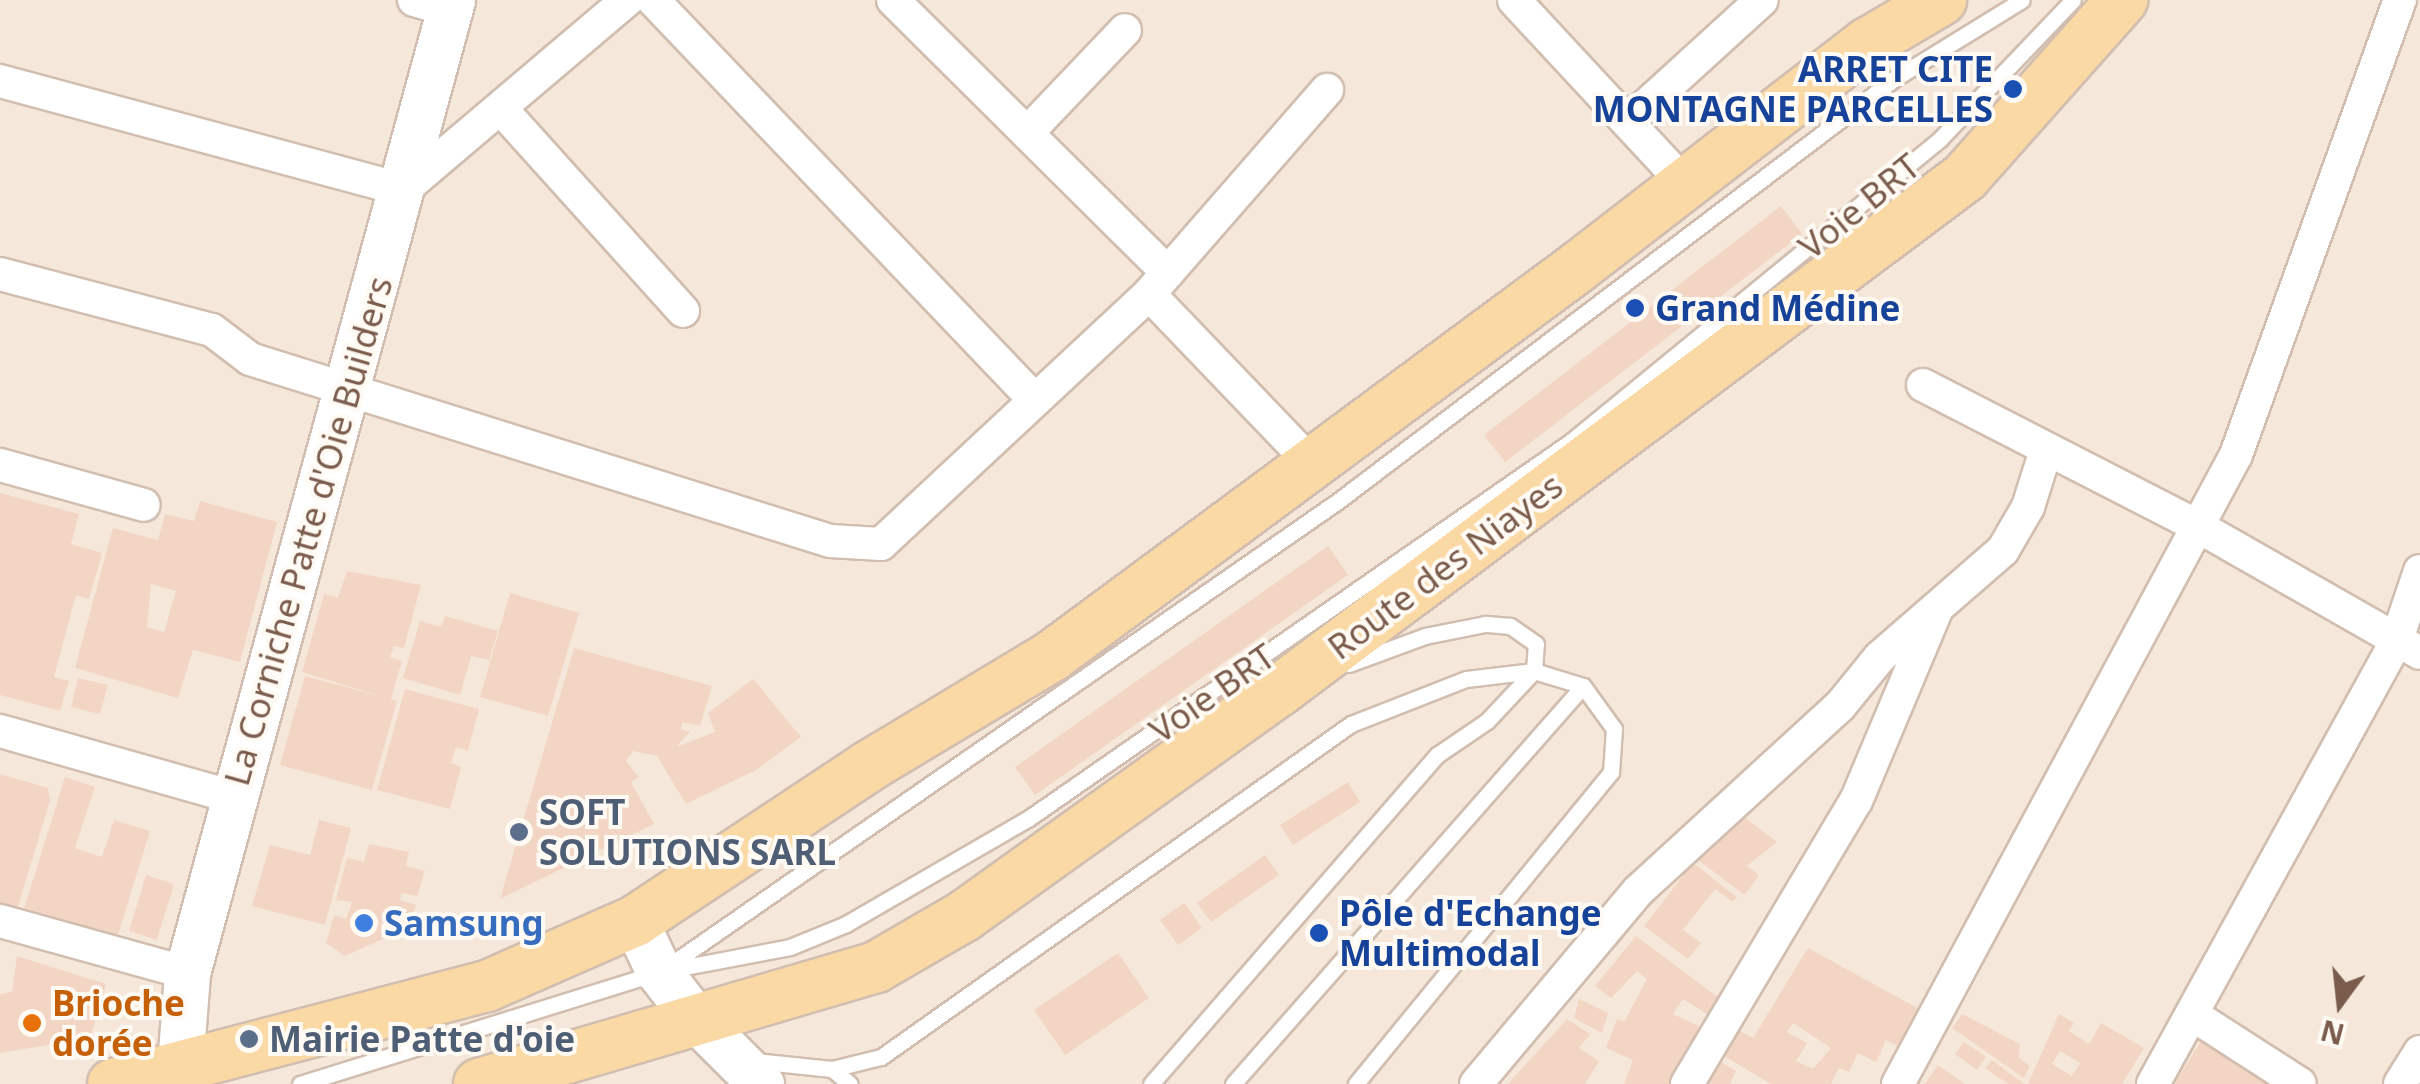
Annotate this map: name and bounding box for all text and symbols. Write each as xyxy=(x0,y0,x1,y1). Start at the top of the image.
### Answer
place label: ARRET CITE MONTAGNE PARCELLES xyxy=(1593,48,1993,130)
marker: ARRET CITE MONTAGNE PARCELLES xyxy=(2002,78,2024,100)
street label: Voie BRT xyxy=(1790,145,1928,267)
street label: La Corniche Patte d'Oie Builders xyxy=(215,272,401,790)
place label: Grand Médine xyxy=(1655,287,1900,329)
marker: Grand Médine xyxy=(1624,297,1646,319)
street label: Route des Niayes xyxy=(1319,464,1571,668)
street label: Voie BRT xyxy=(1141,635,1283,751)
place label: SOFT SOLUTIONS SARL xyxy=(539,791,836,873)
marker: SOFT SOLUTIONS SARL xyxy=(508,821,530,843)
place label: Pôle d'Echange Multimodal xyxy=(1339,892,1602,974)
place label: Samsung xyxy=(384,902,544,944)
marker: Samsung xyxy=(353,912,375,934)
marker: Pôle d'Echange Multimodal xyxy=(1308,922,1330,944)
north arrow xyxy=(2290,954,2390,1054)
place label: Brioche dorée xyxy=(52,982,185,1064)
marker: Brioche dorée xyxy=(21,1012,43,1034)
text: N xyxy=(2316,1012,2348,1054)
place label: Mairie Patte d'oie xyxy=(269,1018,575,1060)
marker: Mairie Patte d'oie xyxy=(238,1028,260,1050)

